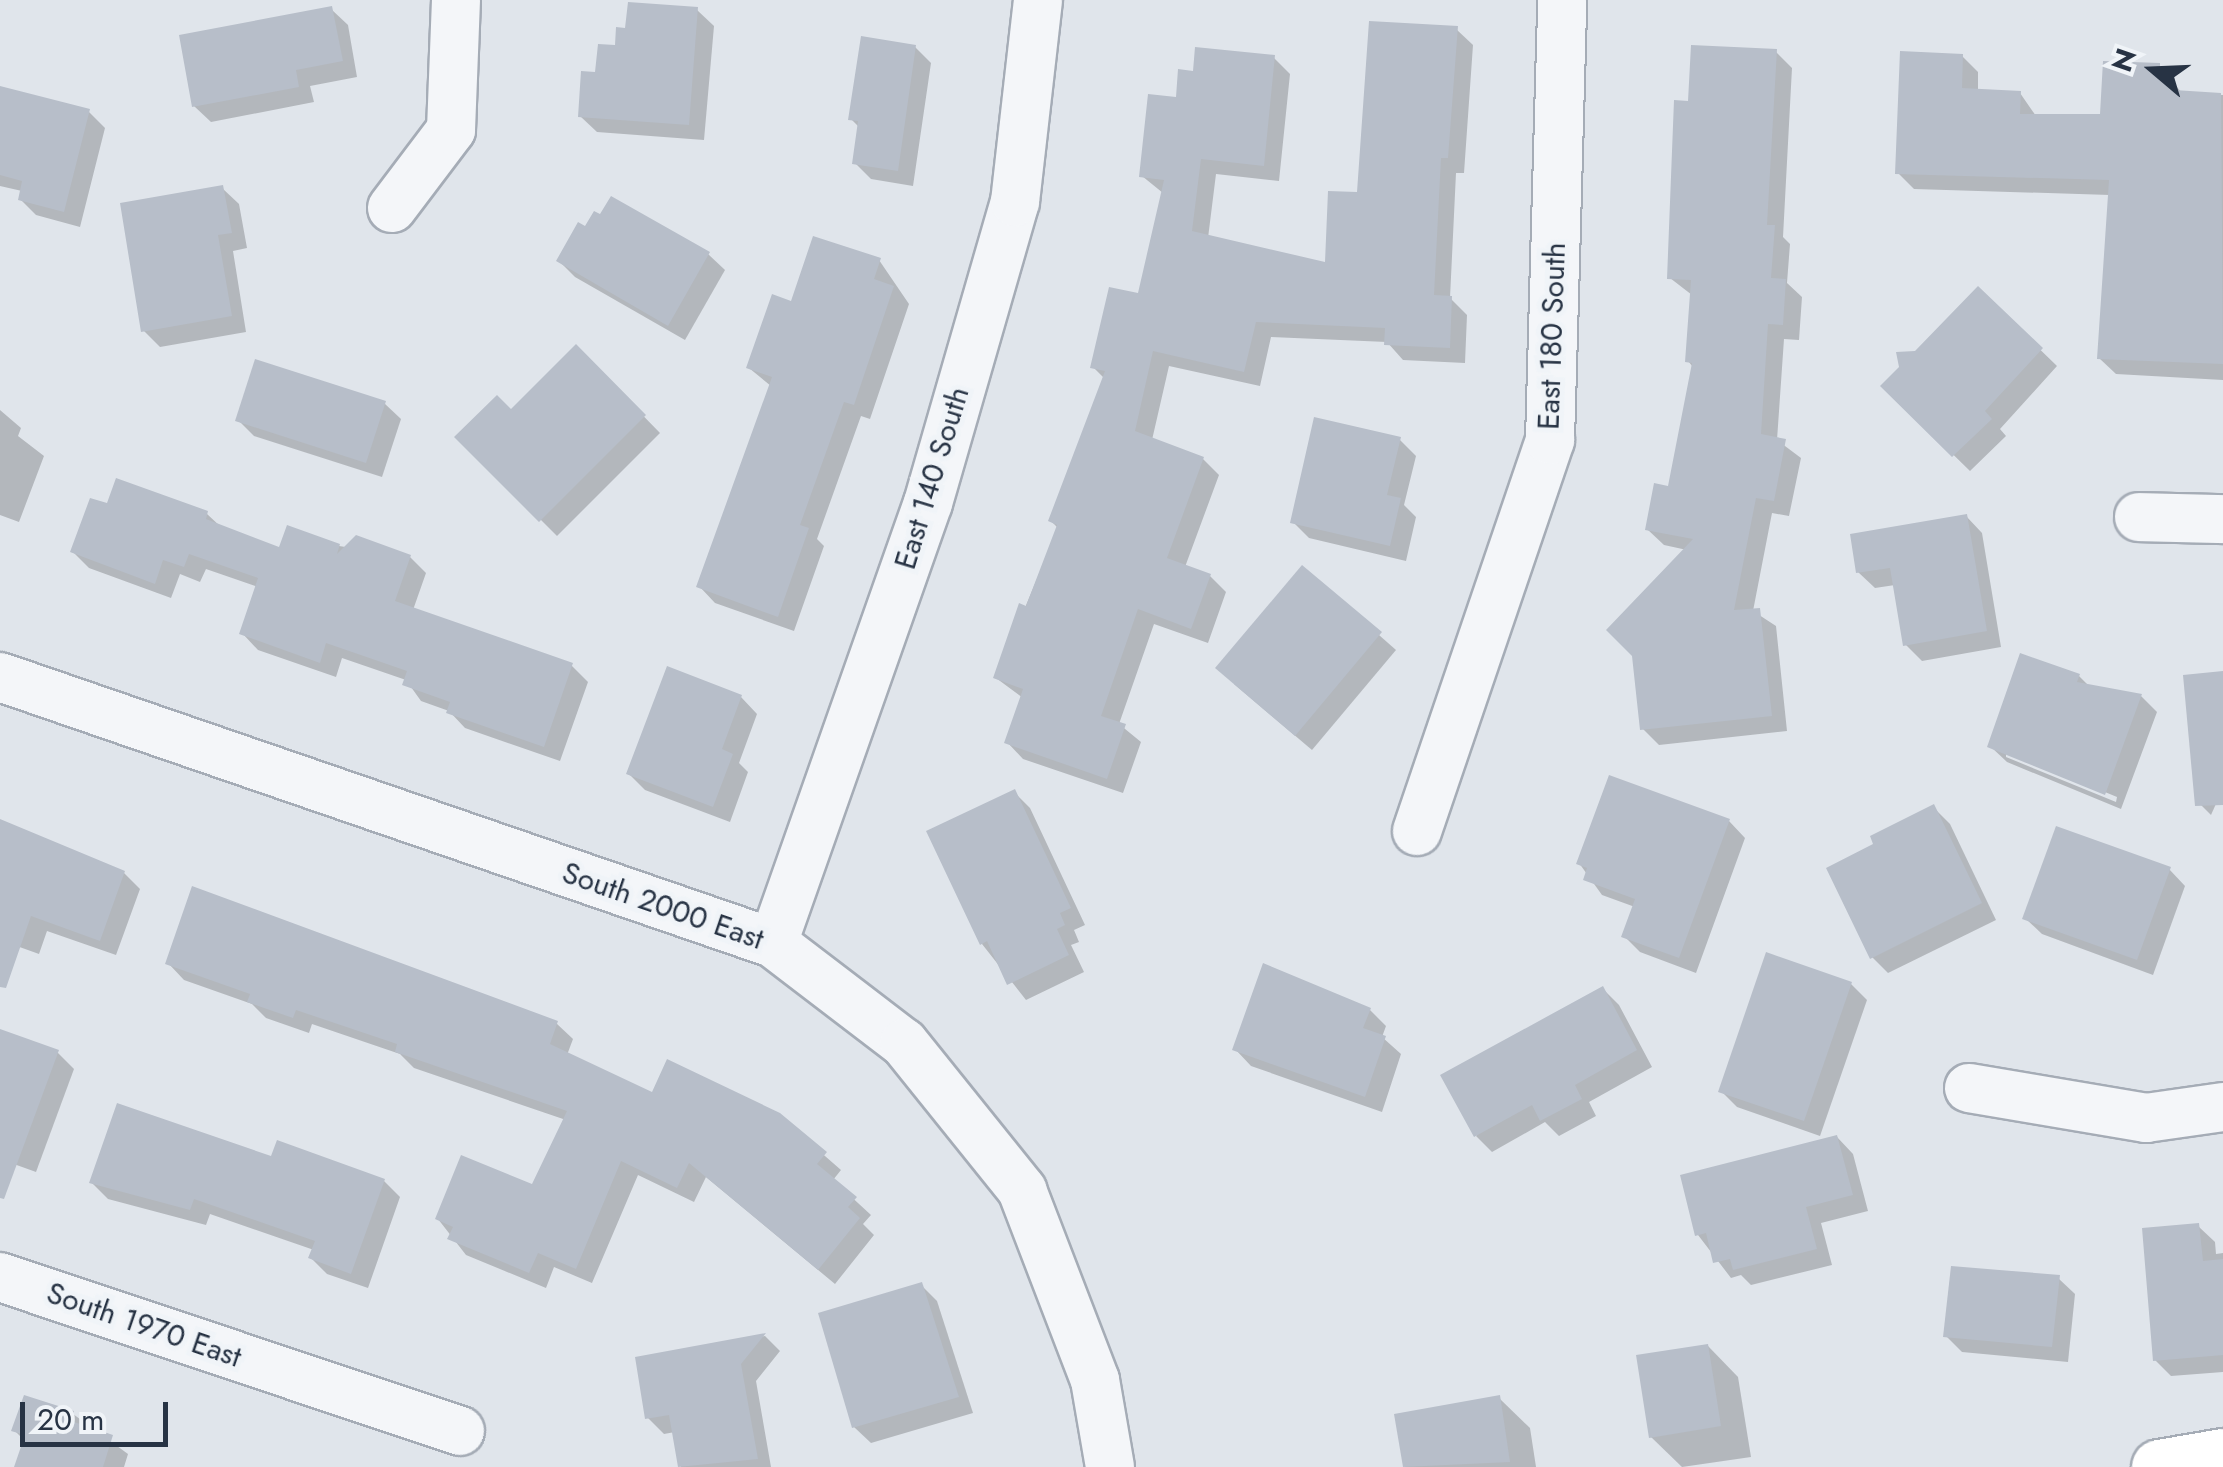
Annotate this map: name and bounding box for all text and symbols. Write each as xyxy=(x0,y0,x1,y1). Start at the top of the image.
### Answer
north arrow xyxy=(2103,20,2203,120)
text: N xyxy=(2101,43,2147,77)
street label: East 180 South xyxy=(1531,242,1573,430)
street label: East 140 South xyxy=(887,382,977,574)
street label: South 2000 East xyxy=(557,855,769,957)
street label: South 1970 East xyxy=(42,1275,246,1375)
scale bar xyxy=(25,1382,172,1444)
text: 20 m xyxy=(37,1398,104,1441)

